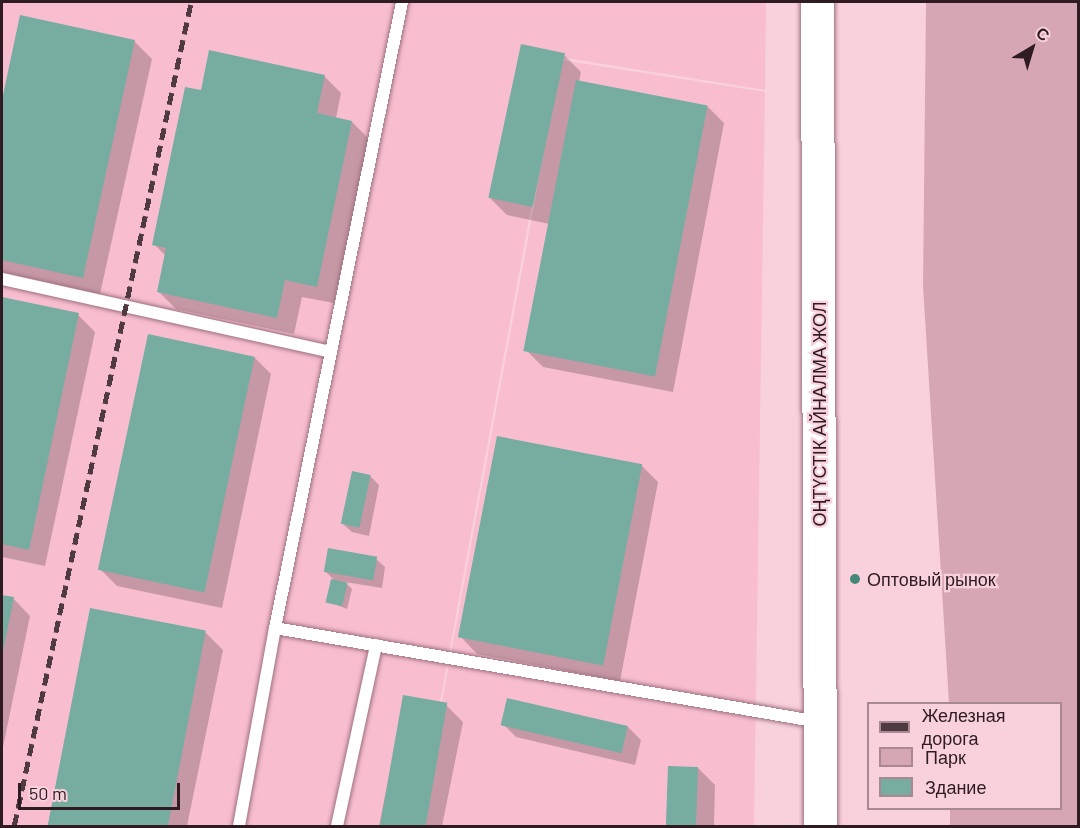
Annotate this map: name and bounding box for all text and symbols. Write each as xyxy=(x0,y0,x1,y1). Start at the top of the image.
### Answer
north arrow xyxy=(1002,18,1062,78)
text: С xyxy=(1033,22,1054,44)
street label: ОҢТҮСТІК АЙНАЛМА ЖОЛ xyxy=(808,301,830,527)
place label: Оптовый рынок xyxy=(867,568,996,590)
marker: Оптовый рынок xyxy=(848,572,862,586)
legend xyxy=(867,702,1062,810)
text: Железная дорога xyxy=(922,704,1006,749)
text: Парк xyxy=(925,746,966,768)
scale bar xyxy=(21,771,183,809)
text: Здание xyxy=(925,776,986,798)
text: 50 m xyxy=(29,782,67,804)

